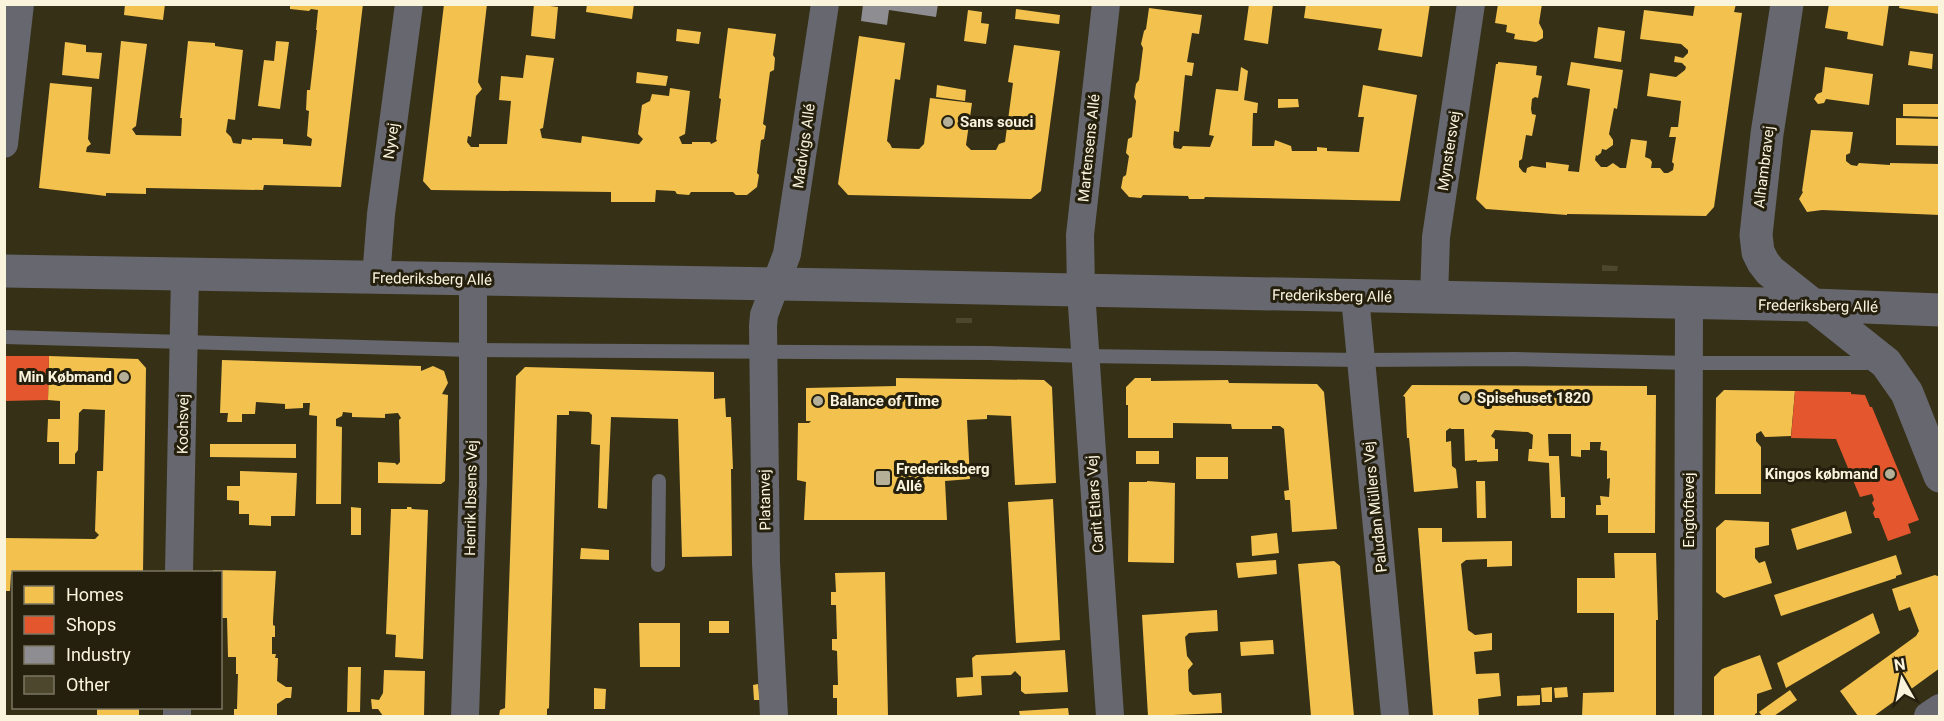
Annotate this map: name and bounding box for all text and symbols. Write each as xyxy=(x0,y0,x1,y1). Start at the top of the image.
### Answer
street label: Martensens Allé xyxy=(1074,93,1104,203)
street label: Madvigs Allé xyxy=(789,102,819,190)
street label: Mynstersvej xyxy=(1434,110,1464,192)
place label: Sans souci xyxy=(960,113,1033,131)
marker: Sans souci xyxy=(941,115,955,129)
street label: Nyvej xyxy=(380,122,402,160)
street label: Alhambravej xyxy=(1750,125,1778,209)
street label: Frederiksberg Allé xyxy=(372,269,492,289)
street label: Frederiksberg Allé xyxy=(1272,286,1392,306)
street label: Frederiksberg Allé xyxy=(1758,296,1878,316)
place label: Min Købmand xyxy=(18,368,112,386)
marker: Min Købmand xyxy=(117,370,131,384)
place label: Spisehuset 1820 xyxy=(1477,389,1590,407)
marker: Spisehuset 1820 xyxy=(1458,391,1472,405)
place label: Balance of Time xyxy=(830,392,939,410)
street label: Kochsvej xyxy=(173,394,193,454)
marker: Balance of Time xyxy=(811,394,825,408)
street label: Henrik Ibsens Vej xyxy=(461,440,481,556)
street label: Paludan Müllers Vej xyxy=(1359,440,1391,574)
street label: Carit Etlars Vej xyxy=(1083,455,1107,553)
place label: Frederiksberg Allé xyxy=(896,460,990,495)
place label: Kingos købmand xyxy=(1765,465,1878,483)
marker: Kingos købmand xyxy=(1883,467,1897,481)
street label: Platanvej xyxy=(755,469,775,531)
marker: Frederiksberg Allé xyxy=(874,469,892,487)
street label: Engtoftevej xyxy=(1680,472,1698,548)
legend xyxy=(12,571,222,709)
text: Homes xyxy=(66,584,124,605)
text: Shops xyxy=(66,614,116,635)
text: Industry xyxy=(66,644,131,665)
north arrow xyxy=(1872,649,1932,709)
text: N xyxy=(1893,654,1907,675)
text: Other xyxy=(66,674,110,695)

